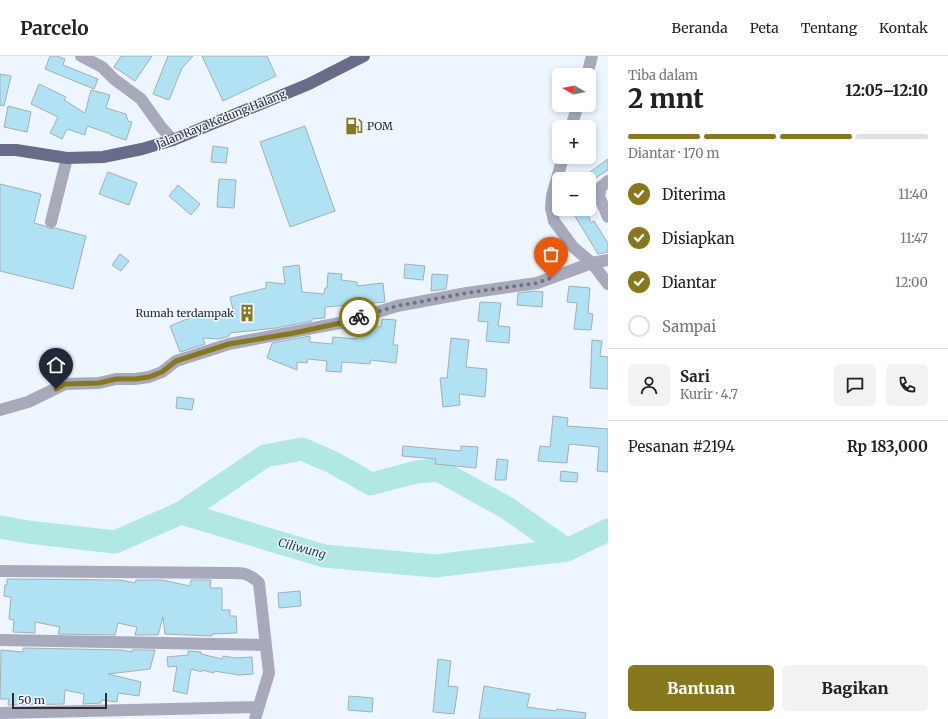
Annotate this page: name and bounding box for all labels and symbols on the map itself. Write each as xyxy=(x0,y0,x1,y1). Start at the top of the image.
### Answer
north arrow xyxy=(552,68,596,112)
street label: Jalan Raya Kedung Halang xyxy=(153,86,288,152)
fuel station icon: POM xyxy=(344,116,364,136)
place label: POM xyxy=(367,119,393,133)
pin xyxy=(534,237,568,278)
courier xyxy=(339,297,379,337)
building icon: Rumah terdampak xyxy=(237,303,257,323)
place label: Rumah terdampak xyxy=(135,306,234,320)
pin xyxy=(39,348,73,389)
water label: Ciliwung xyxy=(276,534,328,562)
scale bar xyxy=(12,691,107,710)

